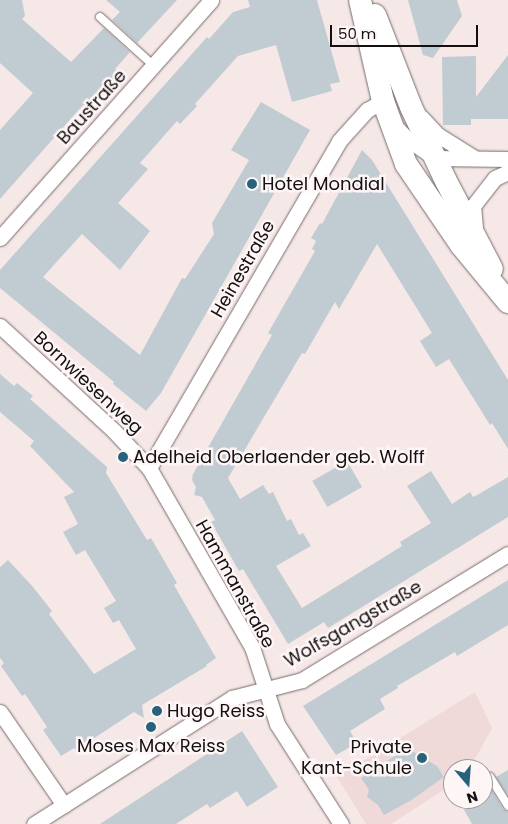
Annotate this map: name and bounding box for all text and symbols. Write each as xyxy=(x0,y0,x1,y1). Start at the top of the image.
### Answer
scale bar xyxy=(333,15,480,47)
text: 50 m xyxy=(338,23,376,44)
street label: Baustraße xyxy=(53,65,131,149)
place label: Hotel Mondial xyxy=(262,173,385,195)
marker: Hotel Mondial xyxy=(246,178,258,190)
street label: Heinestraße xyxy=(206,216,280,322)
street label: Bornwiesenweg xyxy=(29,327,147,439)
place label: Adelheid Oberlaender geb. Wolff xyxy=(133,446,425,468)
marker: Adelheid Oberlaender geb. Wolff xyxy=(117,451,129,463)
street label: Hammanstraße xyxy=(191,516,279,652)
street label: Wolfsgangstraße xyxy=(280,576,426,672)
place label: Hugo Reiss xyxy=(167,700,265,722)
marker: Hugo Reiss xyxy=(151,705,163,717)
marker: Moses Max Reiss xyxy=(145,721,157,733)
place label: Moses Max Reiss xyxy=(77,735,225,757)
place label: Private Kant-Schule xyxy=(301,737,412,780)
marker: Private Kant-Schule xyxy=(416,752,428,764)
north arrow xyxy=(443,759,493,809)
text: N xyxy=(464,786,480,808)

